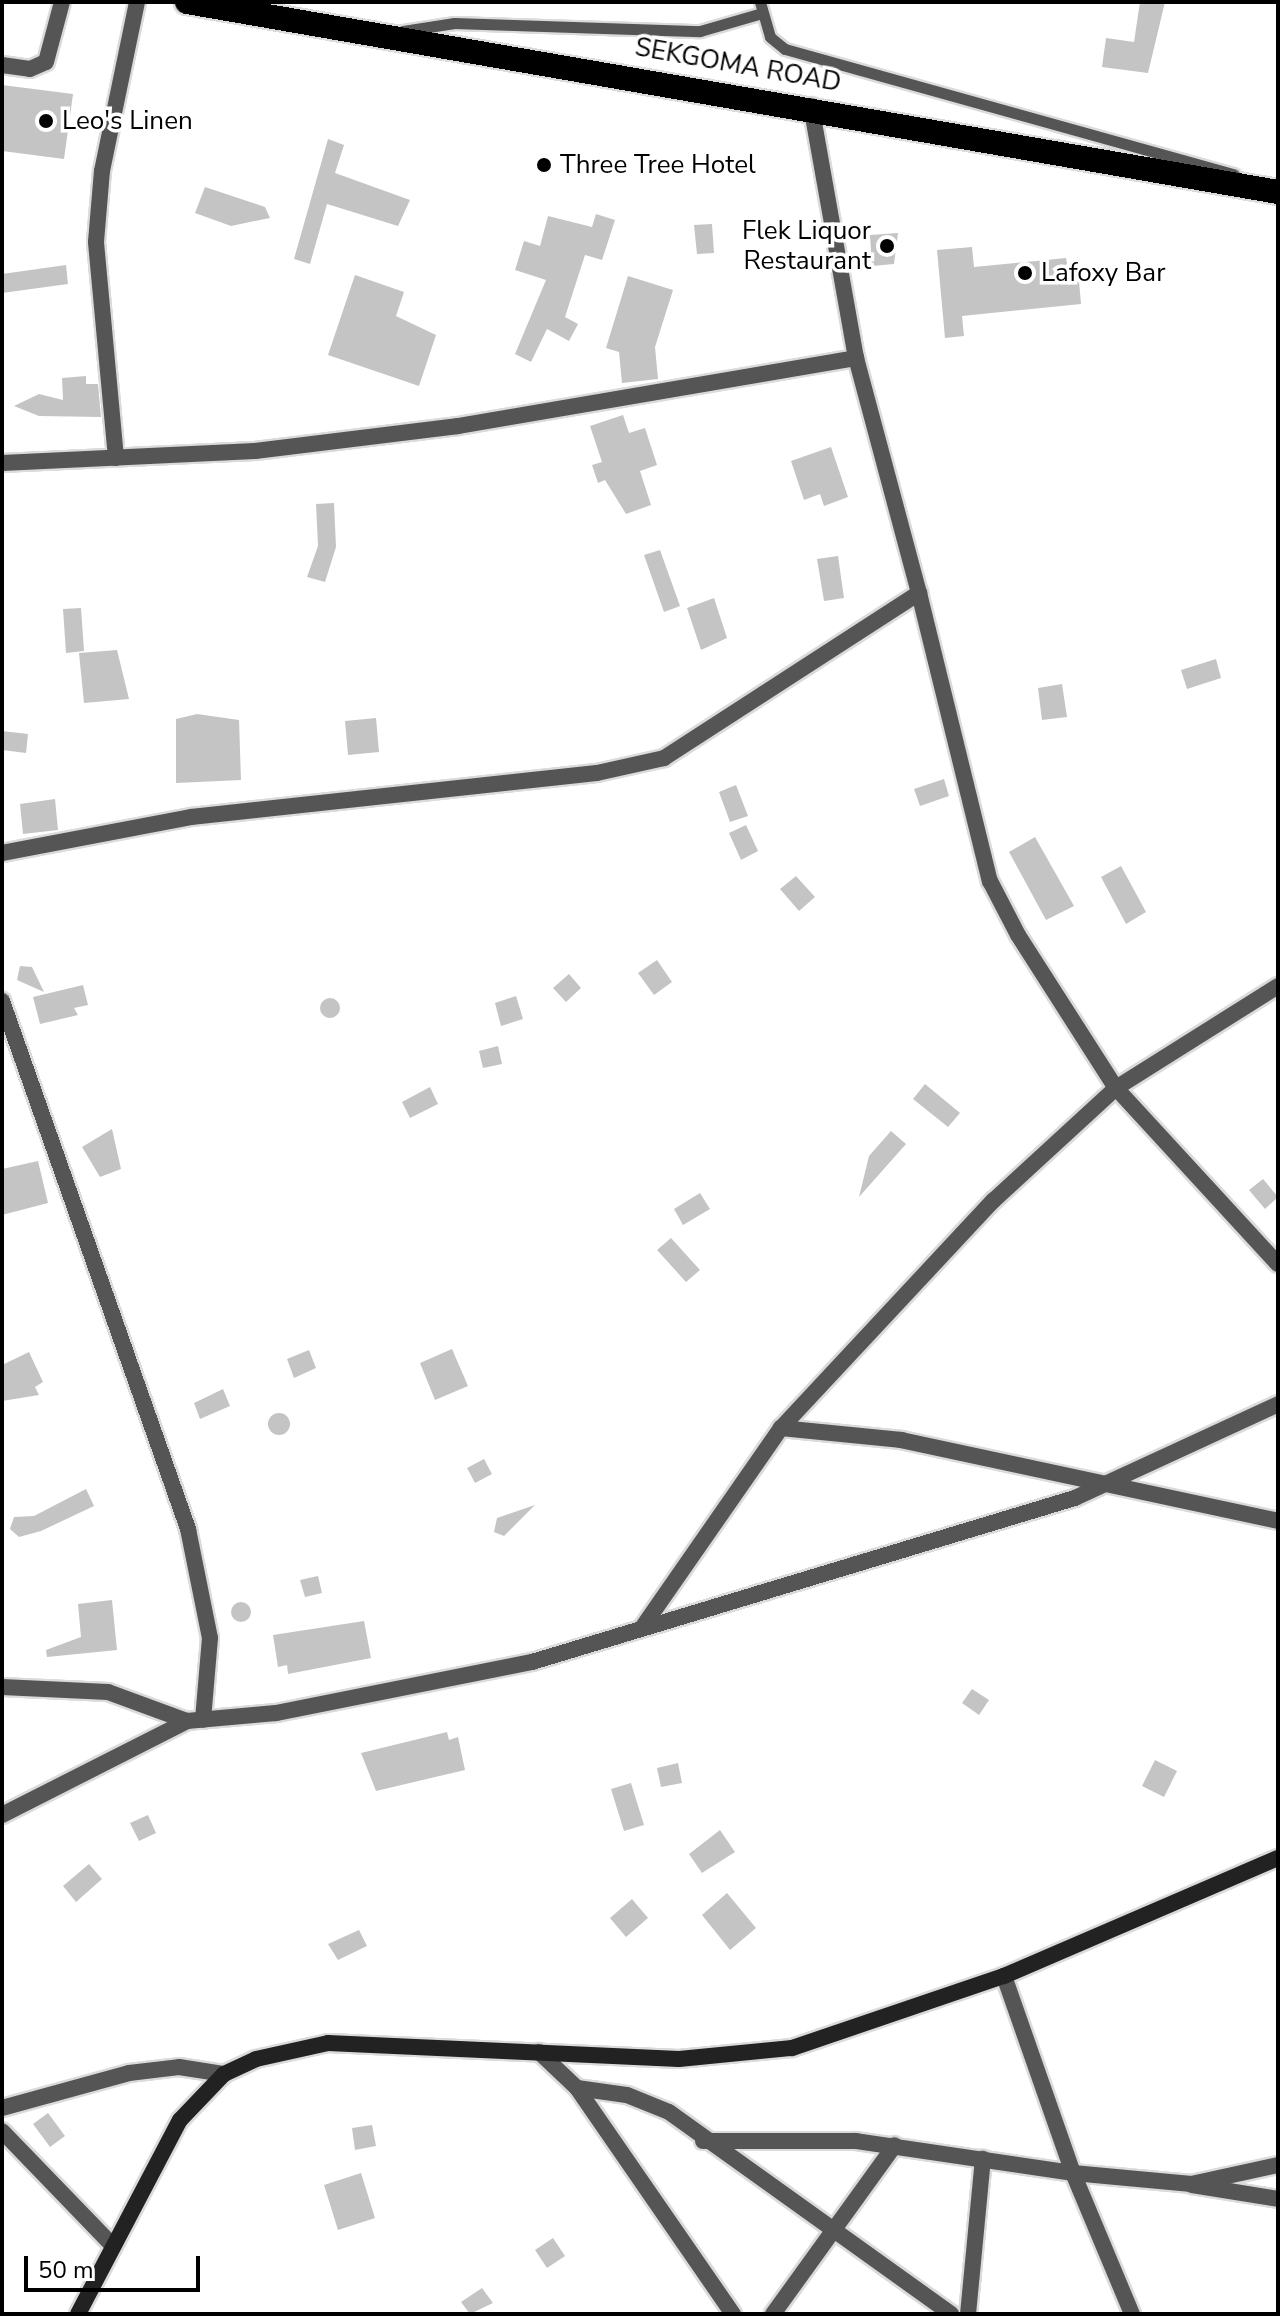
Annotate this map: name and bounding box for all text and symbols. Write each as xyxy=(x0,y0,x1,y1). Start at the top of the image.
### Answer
street label: SEKGOMA ROAD xyxy=(633,32,843,98)
place label: Leo's Linen xyxy=(62,105,193,137)
marker: Leo's Linen xyxy=(37,112,55,130)
place label: Three Tree Hotel xyxy=(560,149,756,181)
marker: Three Tree Hotel xyxy=(535,156,553,174)
place label: Flek Liquor Restaurant xyxy=(742,215,871,276)
marker: Flek Liquor Restaurant xyxy=(878,237,896,255)
place label: Lafoxy Bar xyxy=(1041,257,1165,289)
marker: Lafoxy Bar xyxy=(1016,264,1034,282)
scale bar xyxy=(28,2240,204,2290)
text: 50 m xyxy=(38,2254,94,2286)

